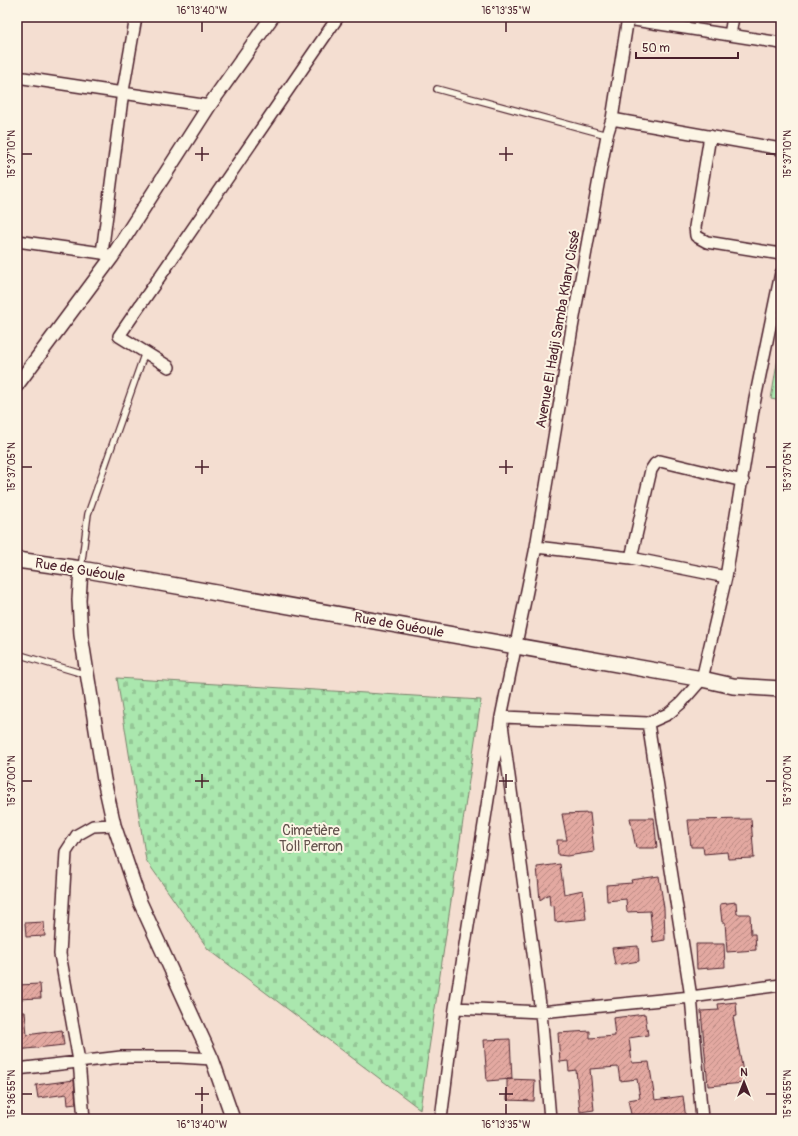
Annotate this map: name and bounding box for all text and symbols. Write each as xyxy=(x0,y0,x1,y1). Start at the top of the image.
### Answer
text: 16°13'40"W xyxy=(177,5,228,17)
text: 16°13'35"W xyxy=(481,5,531,17)
scale bar xyxy=(636,34,738,60)
text: 50 m xyxy=(642,41,670,56)
text: 15°37'10"N xyxy=(6,130,18,178)
text: 15°37'10"N xyxy=(782,130,794,178)
street label: Avenue El Hadji Samba Khary Cissé xyxy=(532,229,584,429)
text: 15°37'05"N xyxy=(6,442,18,492)
text: 15°37'05"N xyxy=(782,442,794,492)
street label: Rue de Guéoule xyxy=(34,555,126,585)
street label: Rue de Guéoule xyxy=(353,609,445,641)
text: 15°37'00"N xyxy=(6,755,18,807)
text: 15°37'00"N xyxy=(782,755,794,807)
park label: Cimetière Toll Perron xyxy=(279,822,343,855)
north arrow xyxy=(724,1062,764,1102)
text: N xyxy=(740,1066,748,1079)
text: 15°36'55"N xyxy=(6,1069,18,1118)
text: 15°36'55"N xyxy=(782,1069,794,1118)
text: 16°13'40"W xyxy=(177,1119,228,1131)
text: 16°13'35"W xyxy=(481,1119,531,1131)

